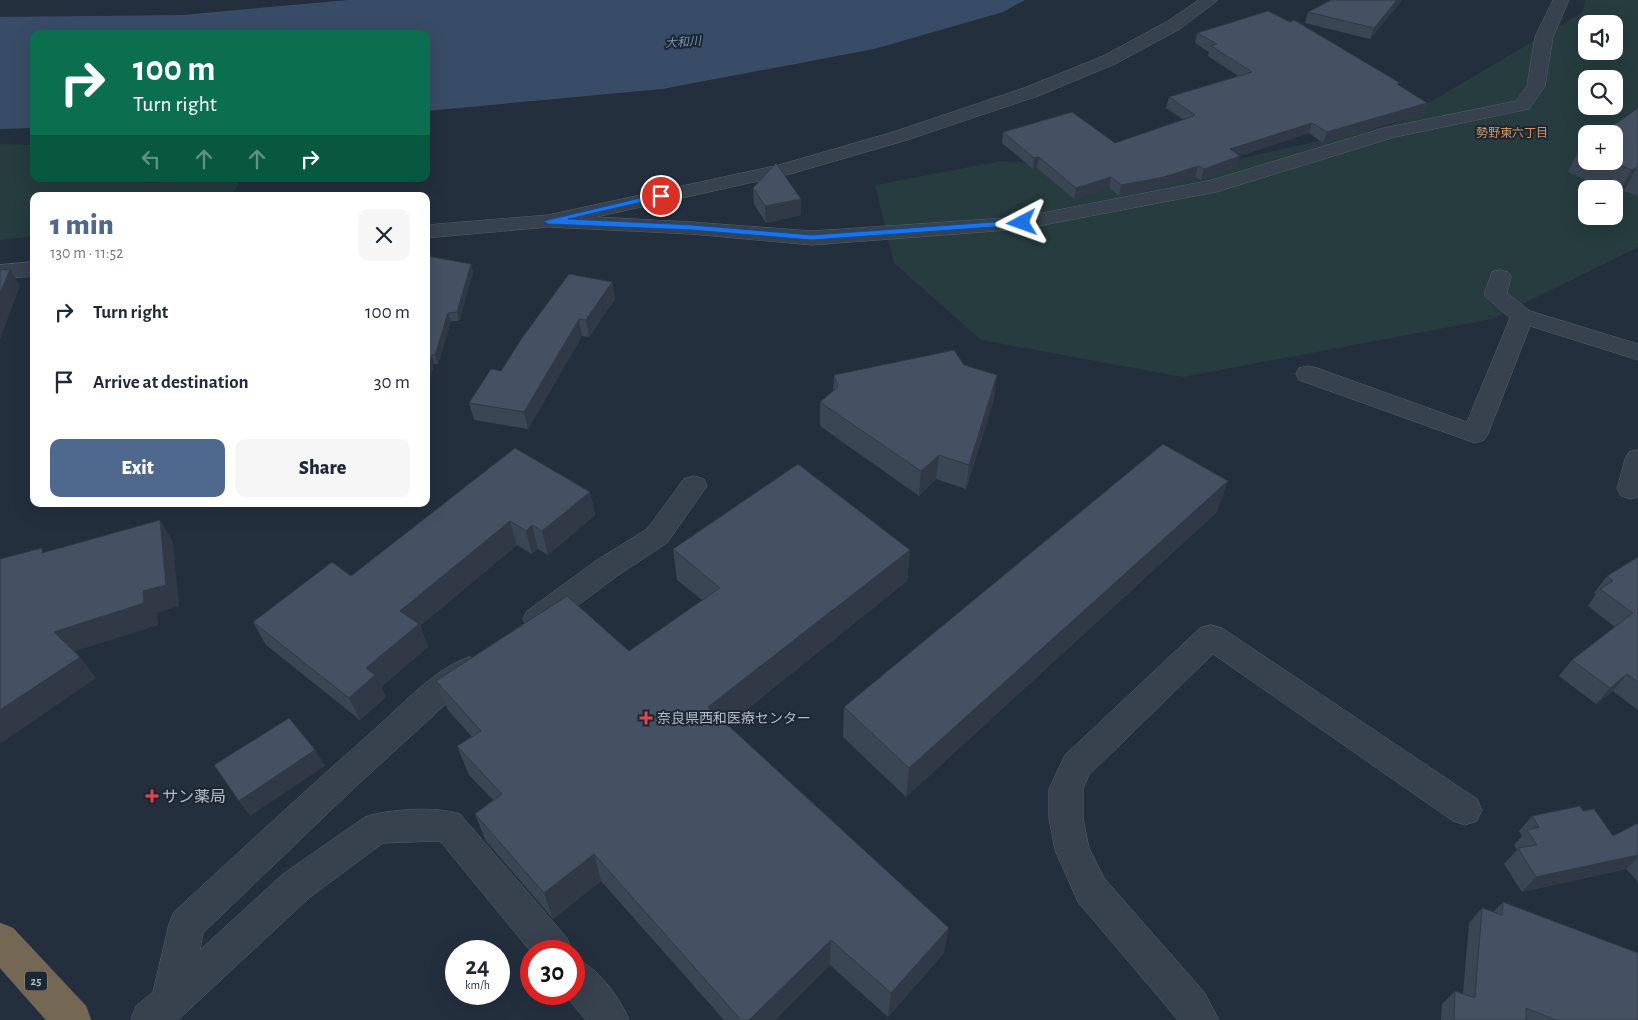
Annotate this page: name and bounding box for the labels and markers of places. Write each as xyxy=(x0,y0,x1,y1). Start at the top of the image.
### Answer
pin xyxy=(640,175,682,217)
marker: 奈良県西和医療センター xyxy=(639,711,653,725)
place label: 奈良県西和医療センター xyxy=(657,711,811,726)
place label: サン薬局 xyxy=(162,789,226,805)
marker: サン薬局 xyxy=(146,790,158,802)

